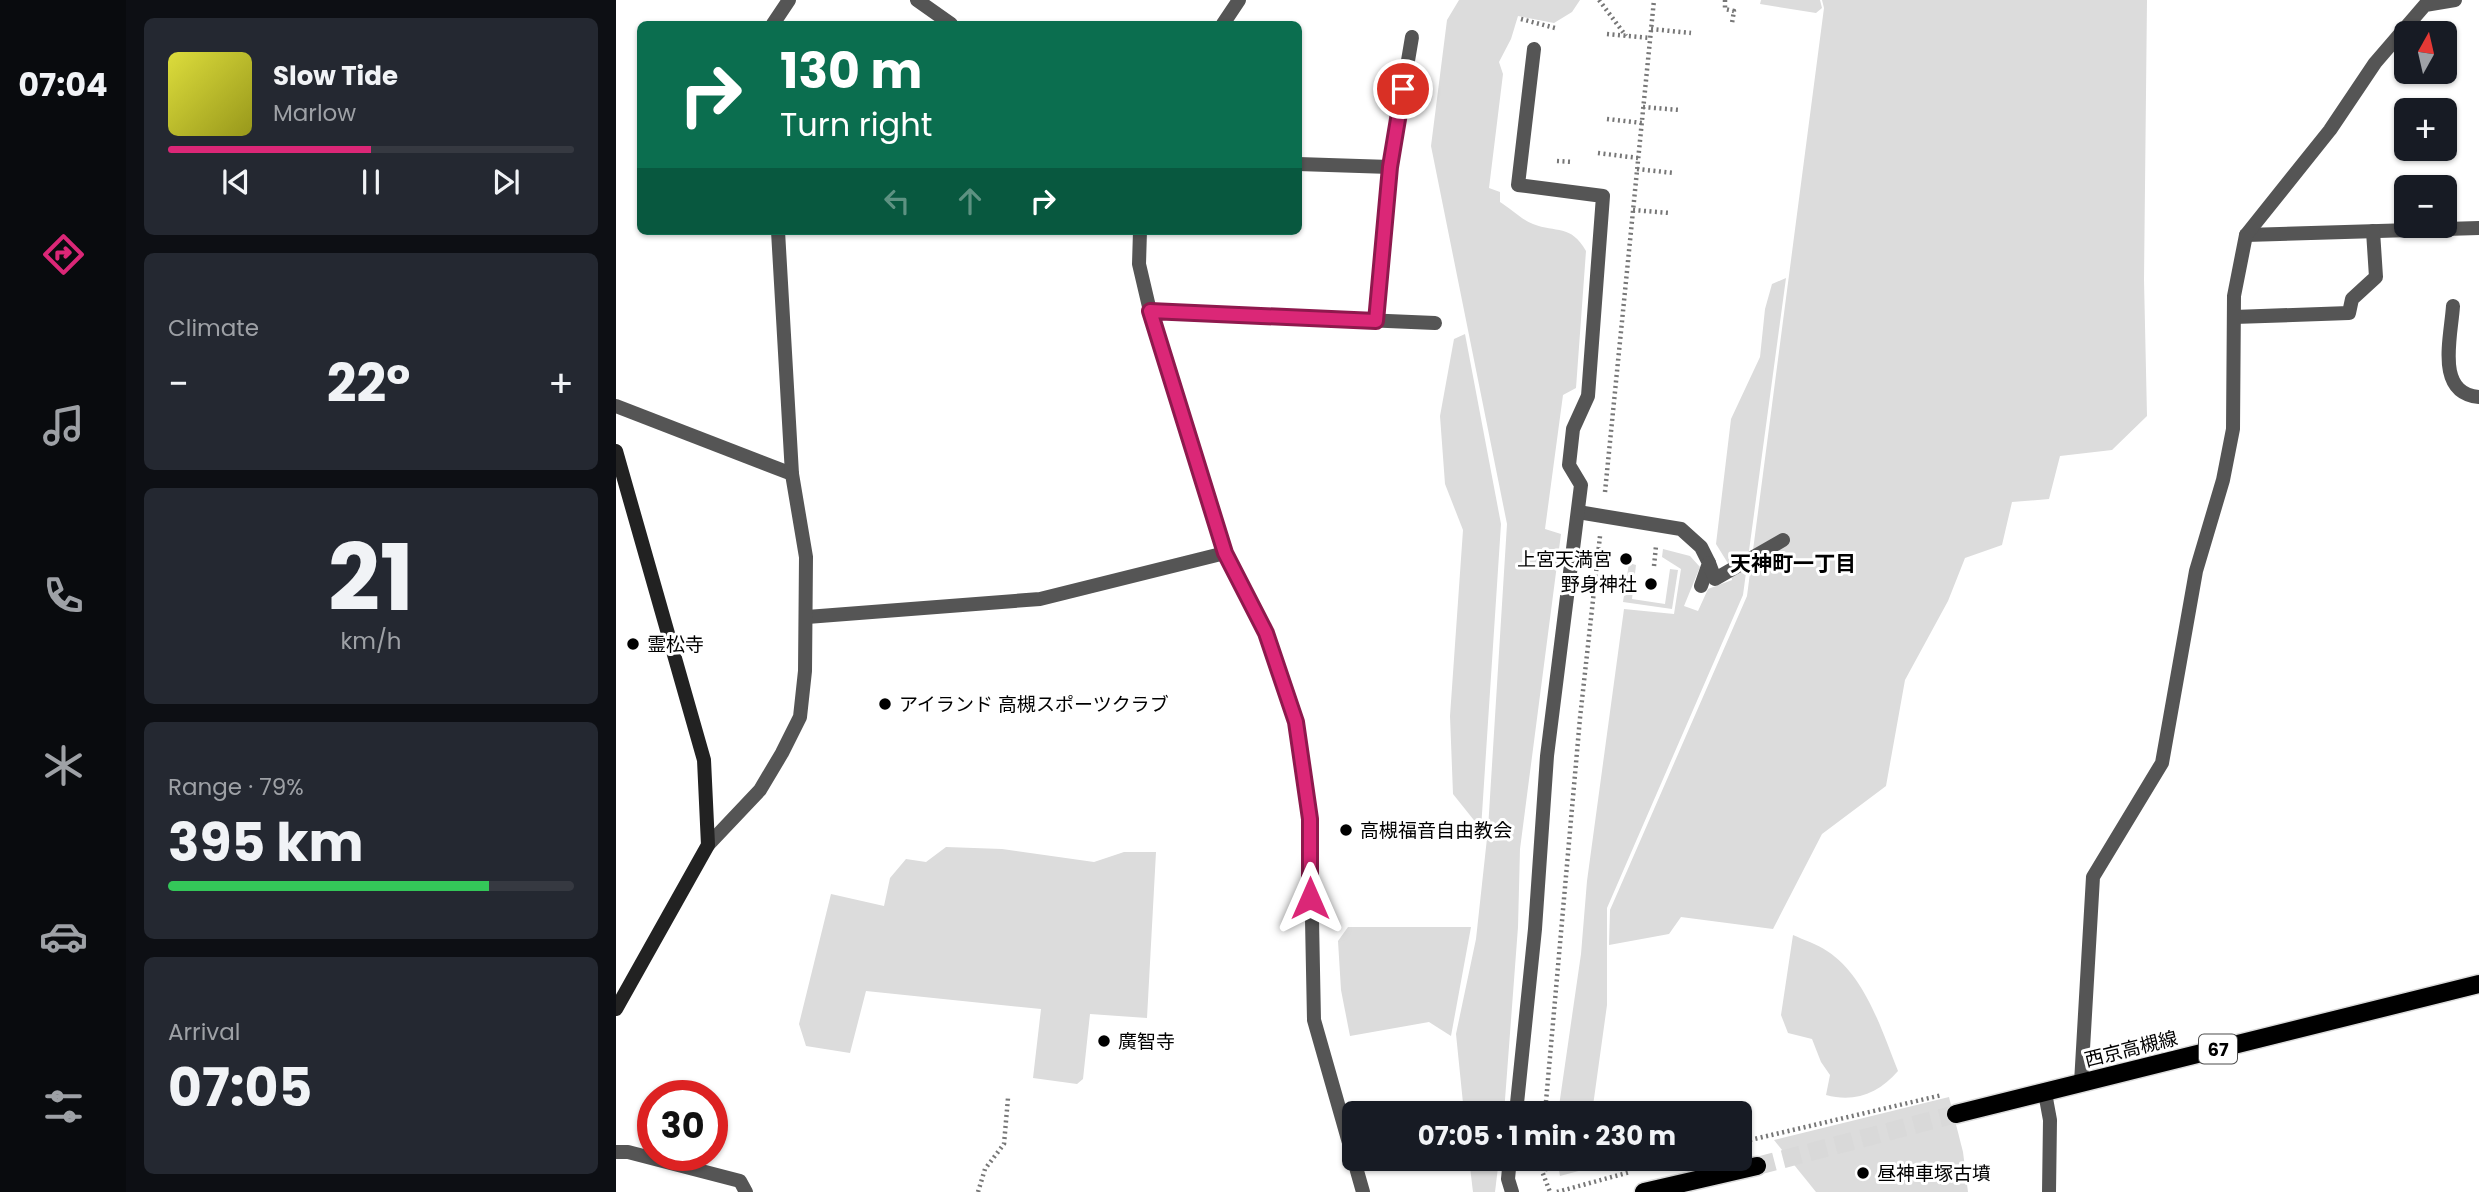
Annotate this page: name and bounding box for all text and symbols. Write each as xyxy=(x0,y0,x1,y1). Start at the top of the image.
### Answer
north arrow xyxy=(2394,21,2457,84)
map controls xyxy=(2394,21,2457,238)
text: 130 m xyxy=(780,37,922,105)
icon: right xyxy=(665,49,756,140)
text: Slow Tide xyxy=(273,58,398,94)
pin xyxy=(1373,59,1433,119)
text: 07:04 xyxy=(18,62,108,107)
icon: arrive xyxy=(1384,70,1422,108)
text: Marlow xyxy=(273,97,356,129)
button: + xyxy=(2394,98,2457,161)
text: Turn right xyxy=(780,102,932,147)
icon: previous xyxy=(217,163,255,201)
icon: pause xyxy=(352,163,390,201)
icon: next xyxy=(487,163,525,201)
button: − xyxy=(2394,175,2457,238)
icon: left xyxy=(878,182,916,220)
icon: ahead xyxy=(951,182,989,220)
icon: right xyxy=(1024,182,1062,220)
icon: directions xyxy=(39,230,88,279)
text: Climate xyxy=(168,312,259,344)
text: 22° xyxy=(327,347,410,420)
text: − xyxy=(168,357,189,410)
text: + xyxy=(548,357,574,410)
icon: music xyxy=(39,401,88,450)
text: 21 xyxy=(328,514,414,642)
place label: 上宮天満宮 xyxy=(1517,546,1612,573)
district label: 天神町一丁目 xyxy=(1730,549,1856,578)
marker: 上宮天満宮 xyxy=(1618,551,1634,567)
icon: phone xyxy=(39,571,88,620)
place label: 野身神社 xyxy=(1561,571,1637,598)
marker: 野身神社 xyxy=(1643,576,1659,592)
text: km/h xyxy=(340,625,402,657)
place label: 霊松寺 xyxy=(647,631,704,658)
marker: 霊松寺 xyxy=(625,636,641,652)
place label: アイランド 高槻スポーツクラブ xyxy=(899,691,1169,718)
marker: アイランド 高槻スポーツクラブ xyxy=(877,696,893,712)
icon: climate xyxy=(39,741,88,790)
text: Range · 79% xyxy=(168,771,304,803)
text: 395 km xyxy=(168,806,363,879)
place label: 高槻福音自由教会 xyxy=(1360,817,1512,844)
marker: 高槻福音自由教会 xyxy=(1338,822,1354,838)
position arrow xyxy=(1273,861,1347,935)
icon: car xyxy=(39,912,88,961)
text: Arrival xyxy=(168,1016,240,1048)
street label: 西京高槻線 xyxy=(2082,1024,2180,1074)
place label: 廣智寺 xyxy=(1118,1028,1175,1055)
marker: 廣智寺 xyxy=(1096,1033,1112,1049)
road number: 67 xyxy=(2199,1034,2237,1064)
text: 07:05 xyxy=(168,1051,312,1124)
speed limit sign: 30 xyxy=(637,1080,728,1171)
icon: filters xyxy=(39,1082,88,1131)
text: 07:05 · 1 min · 230 m xyxy=(1418,1118,1676,1154)
place label: 昼神車塚古墳 xyxy=(1877,1160,1991,1187)
marker: 昼神車塚古墳 xyxy=(1855,1165,1871,1181)

